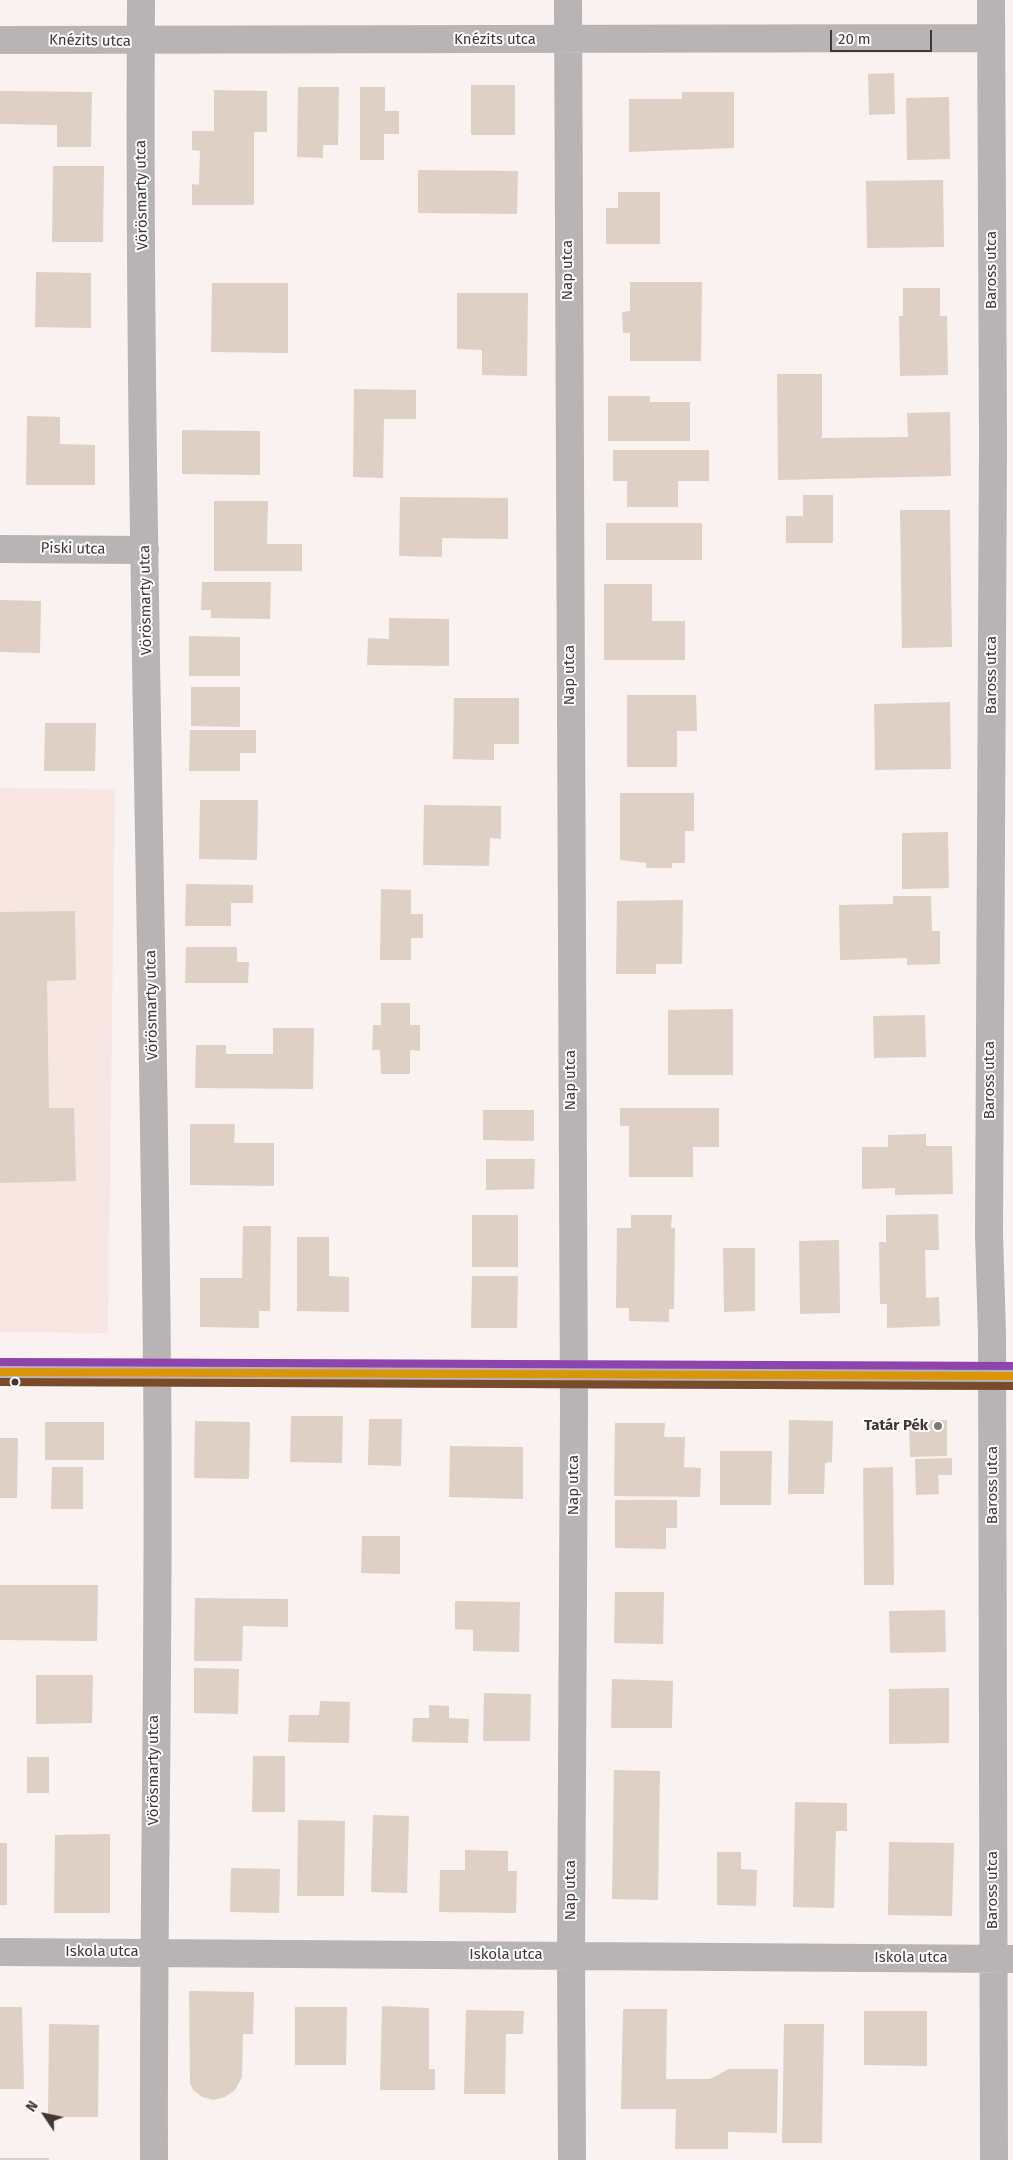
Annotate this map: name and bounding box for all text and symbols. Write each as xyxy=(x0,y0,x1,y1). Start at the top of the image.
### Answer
scale bar xyxy=(833,20,936,52)
text: 20 m xyxy=(838,30,871,48)
street label: Knézits utca xyxy=(49,31,131,51)
street label: Knézits utca xyxy=(454,31,536,49)
street label: Vörösmarty utca xyxy=(132,140,152,250)
street label: Baross utca xyxy=(983,231,1001,309)
street label: Nap utca xyxy=(559,240,577,300)
street label: Piski utca xyxy=(40,539,106,559)
street label: Vörösmarty utca xyxy=(136,545,156,655)
street label: Baross utca xyxy=(983,636,1001,714)
street label: Nap utca xyxy=(561,645,579,705)
street label: Vörösmarty utca xyxy=(142,950,162,1060)
street label: Baross utca xyxy=(981,1041,999,1119)
street label: Nap utca xyxy=(562,1050,580,1110)
unlabelled marker xyxy=(10,1377,20,1387)
place label: Tatár Pék xyxy=(864,1417,928,1435)
marker: Tatár Pék xyxy=(932,1420,944,1432)
street label: Baross utca xyxy=(984,1446,1002,1524)
street label: Nap utca xyxy=(565,1455,583,1515)
street label: Vörösmarty utca xyxy=(145,1715,163,1825)
street label: Baross utca xyxy=(984,1851,1002,1929)
street label: Nap utca xyxy=(562,1860,580,1920)
street label: Iskola utca xyxy=(65,1943,139,1961)
street label: Iskola utca xyxy=(469,1946,543,1964)
street label: Iskola utca xyxy=(874,1949,948,1967)
north arrow xyxy=(20,2090,70,2140)
text: N xyxy=(22,2098,42,2115)

